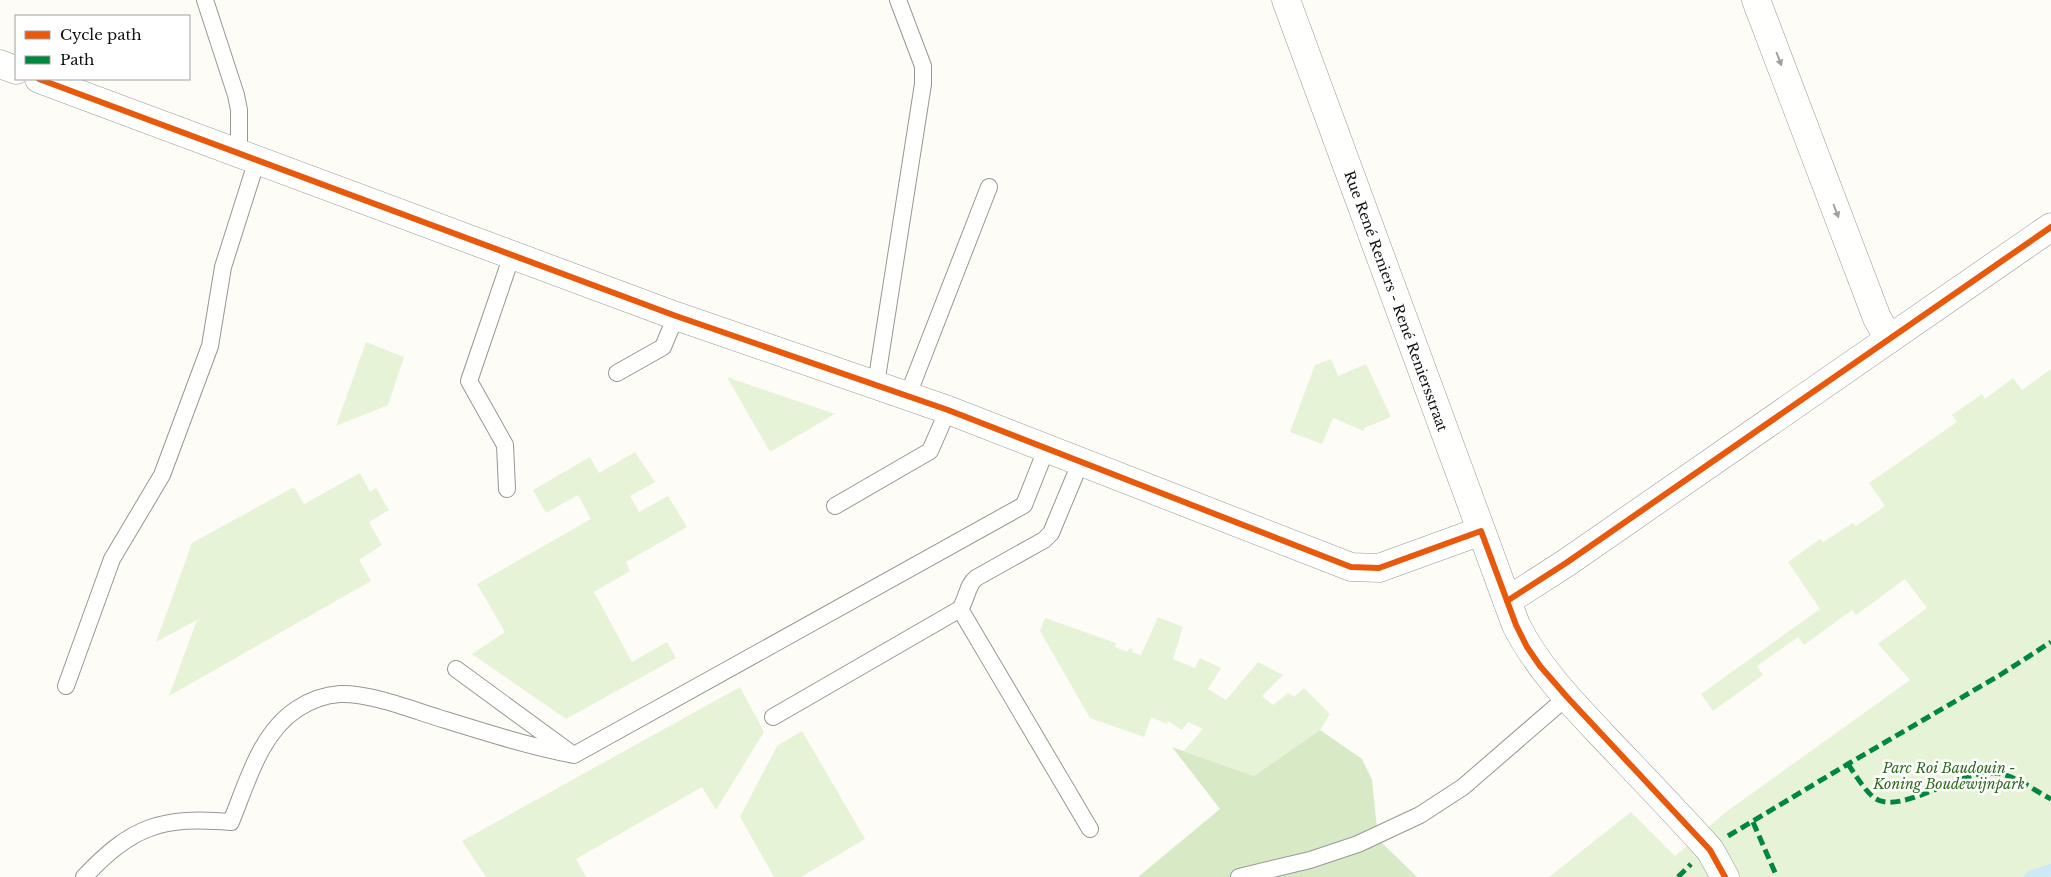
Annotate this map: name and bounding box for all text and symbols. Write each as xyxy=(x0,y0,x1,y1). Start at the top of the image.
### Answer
legend xyxy=(15,15,190,80)
text: Cycle path xyxy=(60,25,142,44)
text: Path xyxy=(60,50,94,69)
one-way arrow xyxy=(1775,52,1783,66)
street label: Rue René Reniers - René Reniersstraat xyxy=(1340,168,1452,435)
one-way arrow xyxy=(1833,204,1841,218)
park label: Parc Roi Baudouin - Koning Boudewijnpark xyxy=(1872,759,2025,793)

